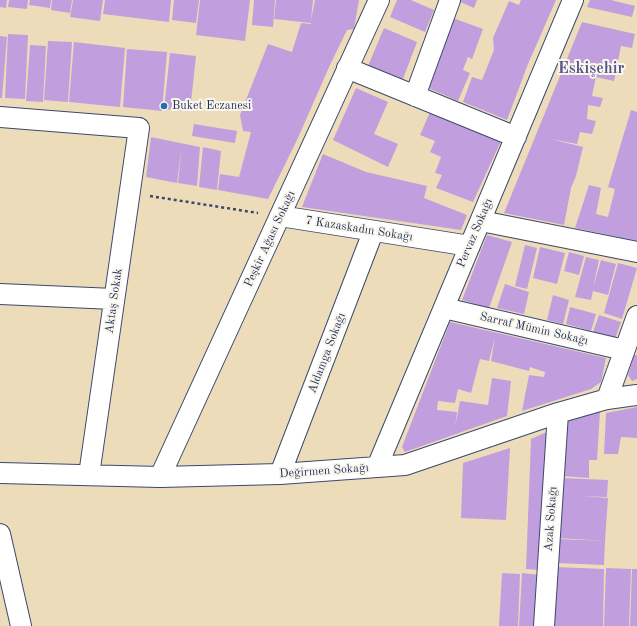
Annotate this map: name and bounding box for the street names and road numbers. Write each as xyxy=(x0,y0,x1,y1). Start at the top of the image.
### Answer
street label: Peşkir Ağası Sokağı xyxy=(241,189,299,289)
street label: Pervaz Sokağı xyxy=(454,196,496,270)
street label: 7 Kazaskadın Sokağı xyxy=(304,213,414,245)
street label: Aktaş Sokak xyxy=(102,267,126,335)
street label: Sarraf Mümin Sokağı xyxy=(478,310,590,348)
street label: Aldamga Sokağı xyxy=(305,311,349,395)
street label: Değirmen Sokağı xyxy=(279,461,369,481)
street label: Azak Sokağı xyxy=(542,486,560,552)

